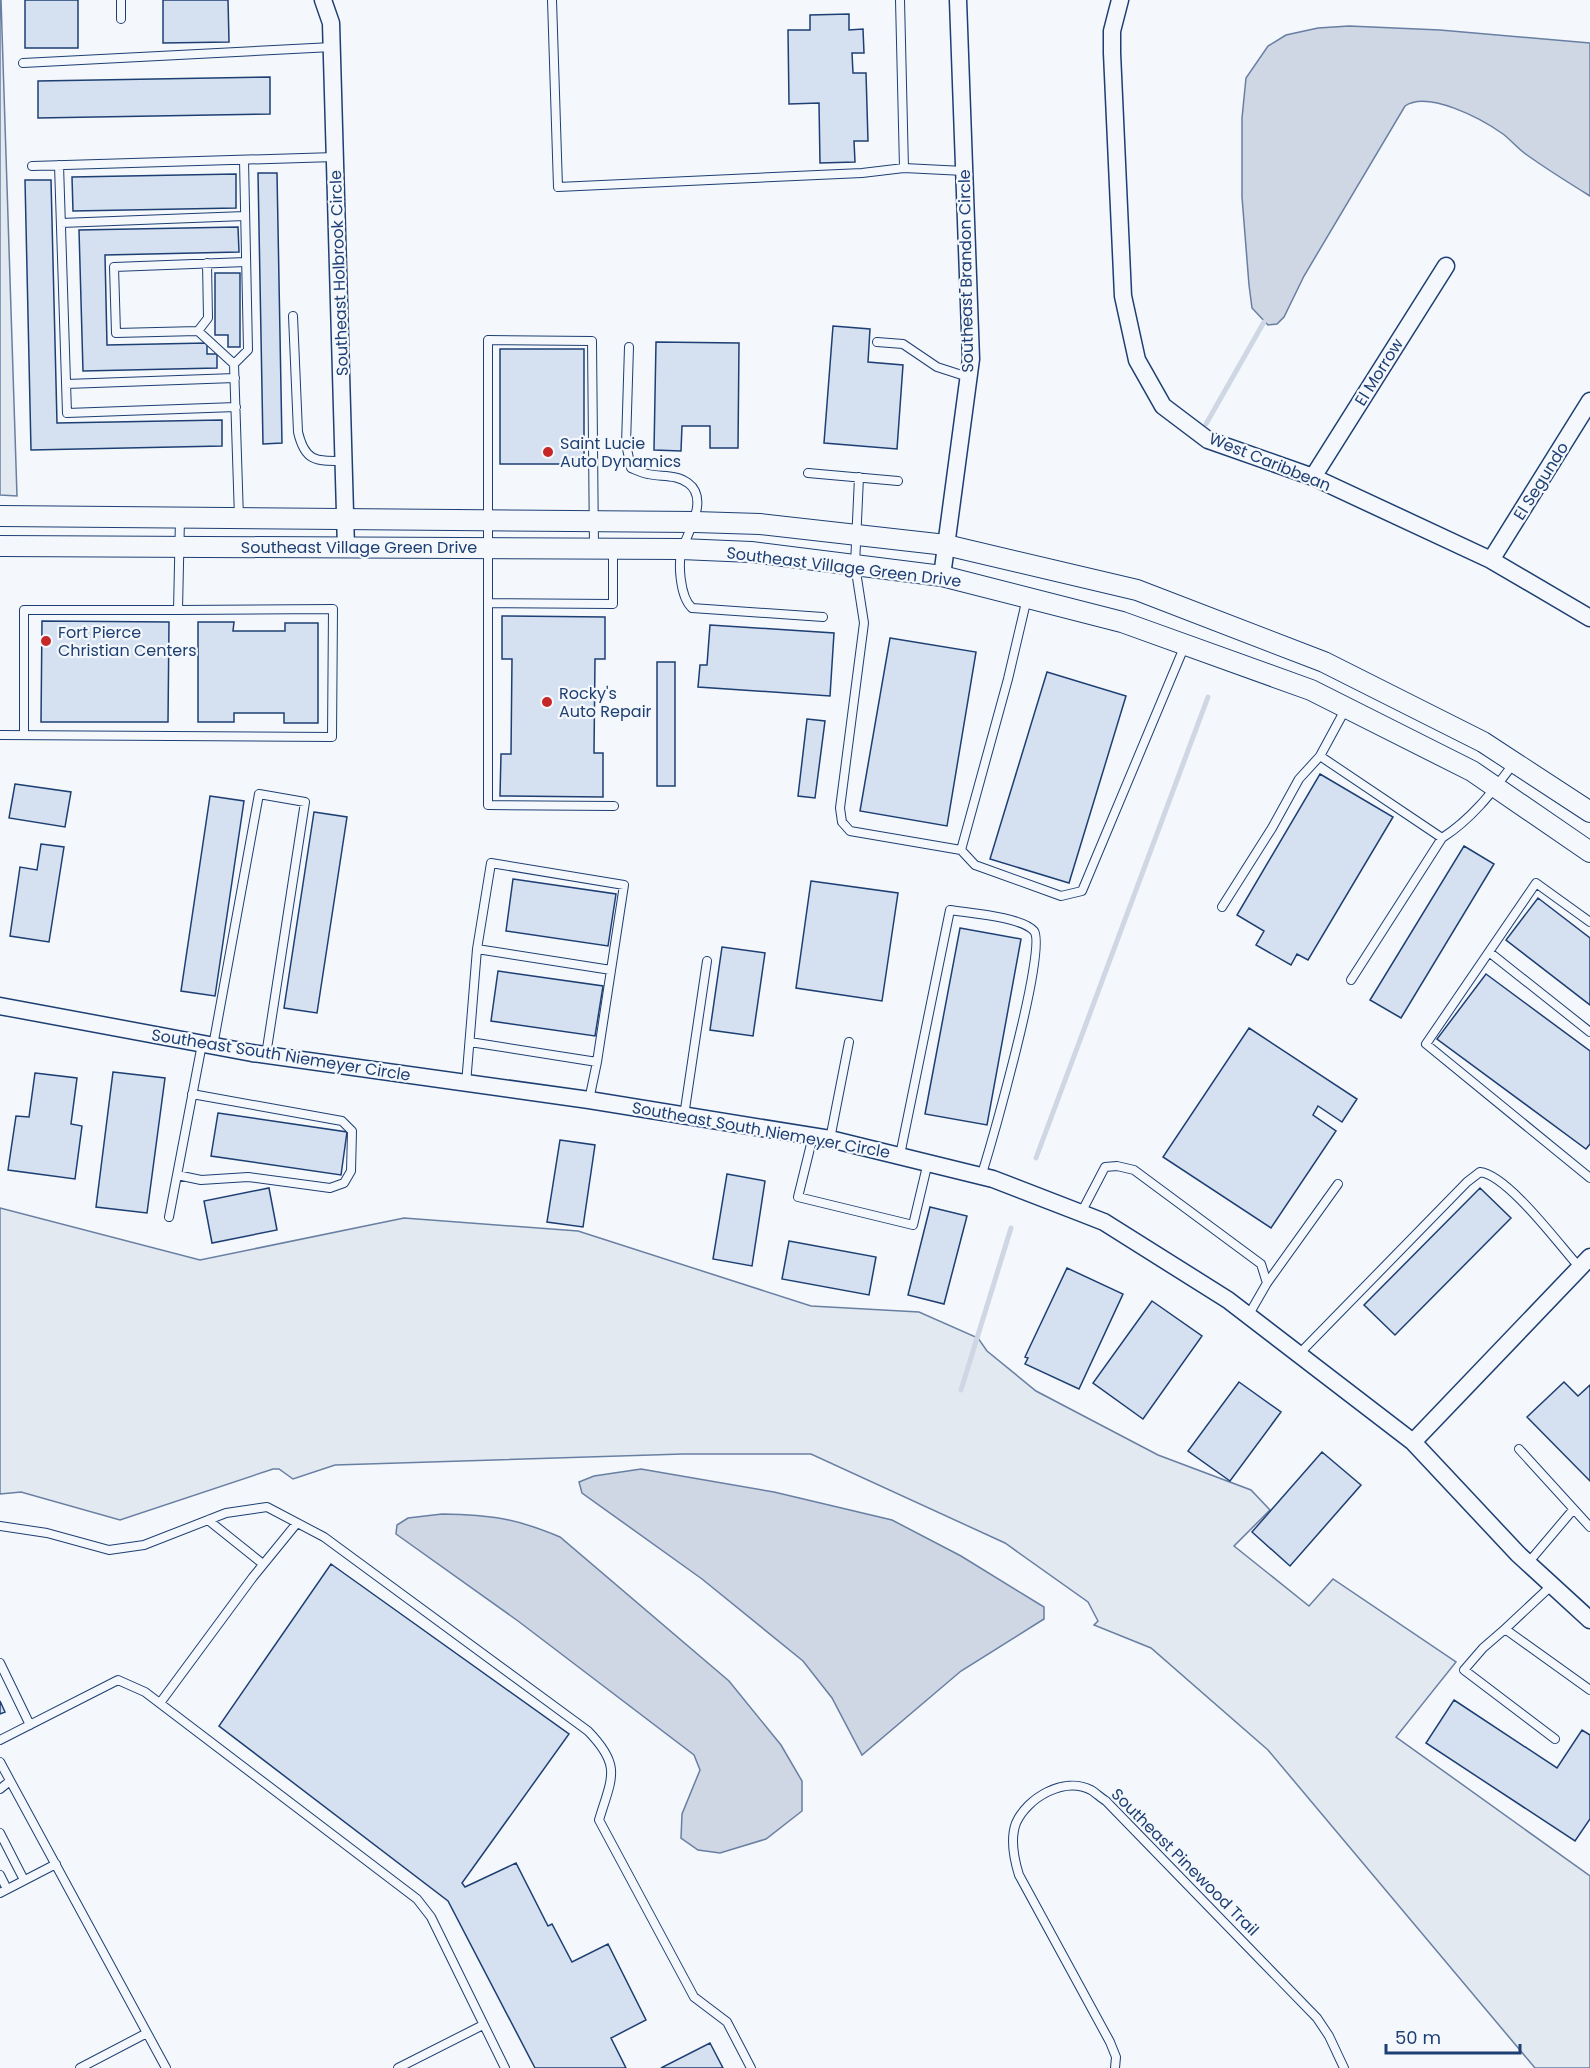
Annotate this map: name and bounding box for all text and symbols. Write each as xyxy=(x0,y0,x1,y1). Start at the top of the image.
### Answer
street label: Southeast Brandon Circle xyxy=(953,169,979,373)
street label: Southeast Holbrook Circle xyxy=(324,170,354,376)
street label: El Morrow xyxy=(1349,334,1409,410)
street label: West Caribbean xyxy=(1206,427,1334,497)
place label: Saint Lucie Auto Dynamics xyxy=(560,432,681,473)
street label: El Segundo xyxy=(1508,438,1574,524)
marker: Saint Lucie Auto Dynamics xyxy=(541,445,555,459)
street label: Southeast Village Green Drive xyxy=(241,536,477,559)
street label: Southeast Village Green Drive xyxy=(725,541,963,593)
place label: Fort Pierce Christian Centers xyxy=(58,621,197,662)
marker: Fort Pierce Christian Centers xyxy=(39,634,53,648)
place label: Rocky's Auto Repair xyxy=(559,682,652,723)
marker: Rocky's Auto Repair xyxy=(540,695,554,709)
street label: Southeast South Niemeyer Circle xyxy=(150,1023,412,1087)
street label: Southeast South Niemeyer Circle xyxy=(630,1096,892,1164)
street label: Southeast Pinewood Trail xyxy=(1106,1783,1264,1941)
scale bar xyxy=(1386,2017,1520,2055)
text: 50 m xyxy=(1395,2025,1441,2050)

